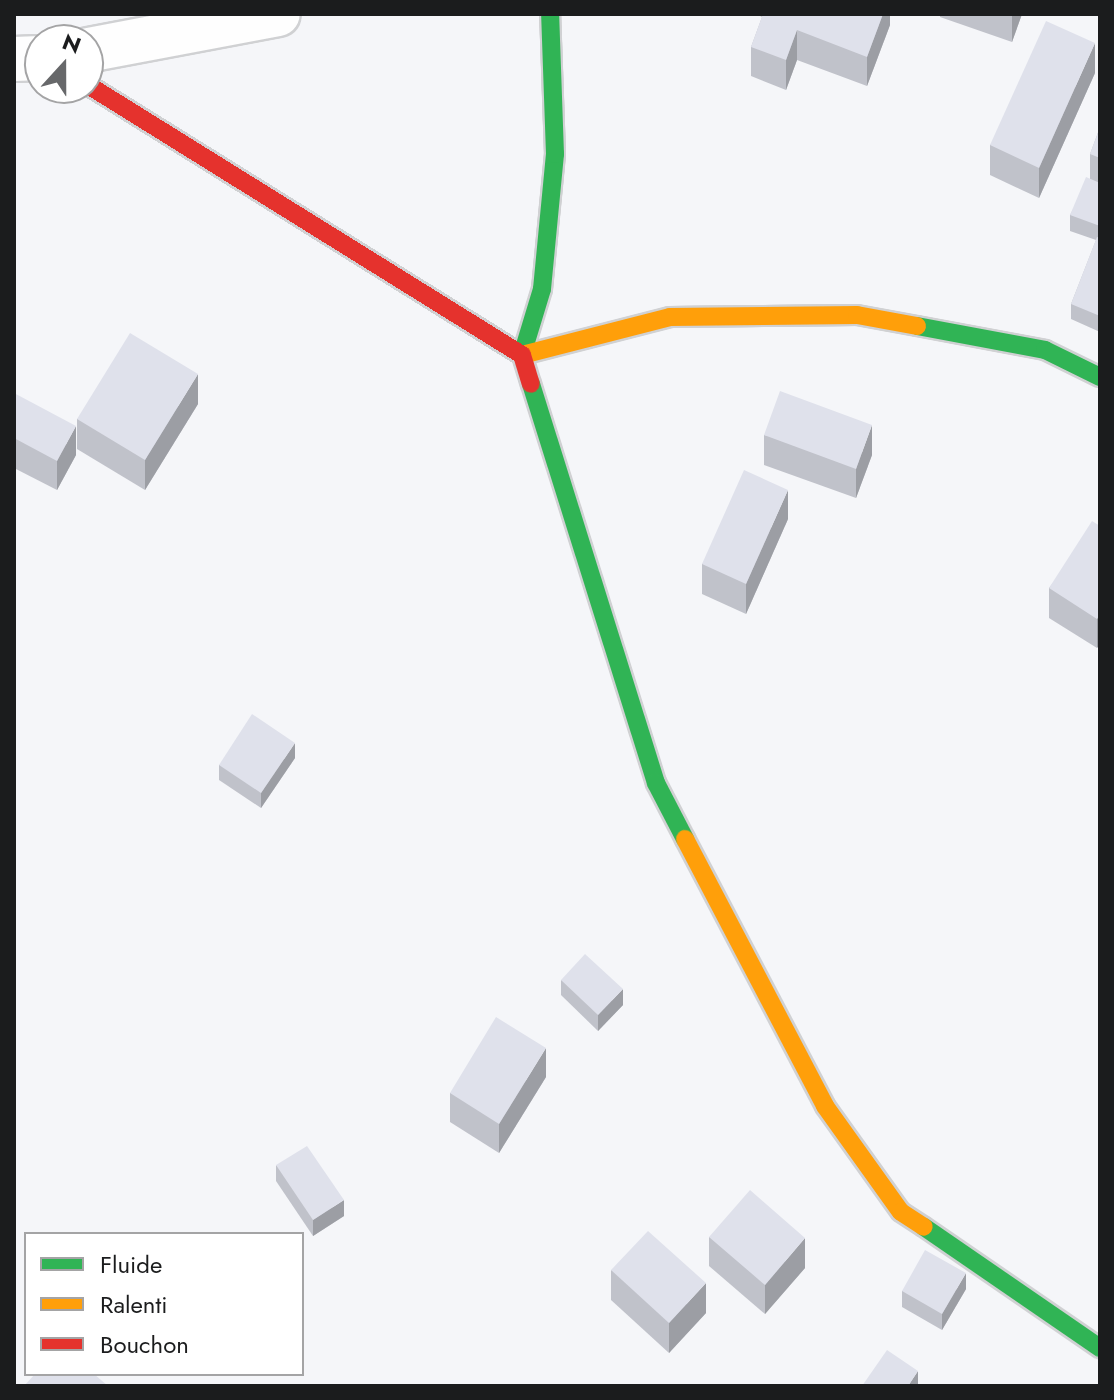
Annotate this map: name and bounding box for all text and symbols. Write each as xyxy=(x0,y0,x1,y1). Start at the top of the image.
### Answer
north arrow xyxy=(24,24,104,104)
text: N xyxy=(58,25,86,62)
legend xyxy=(24,1232,304,1376)
text: Fluide xyxy=(100,1247,162,1282)
text: Ralenti xyxy=(100,1287,167,1322)
text: Bouchon xyxy=(100,1327,189,1362)

